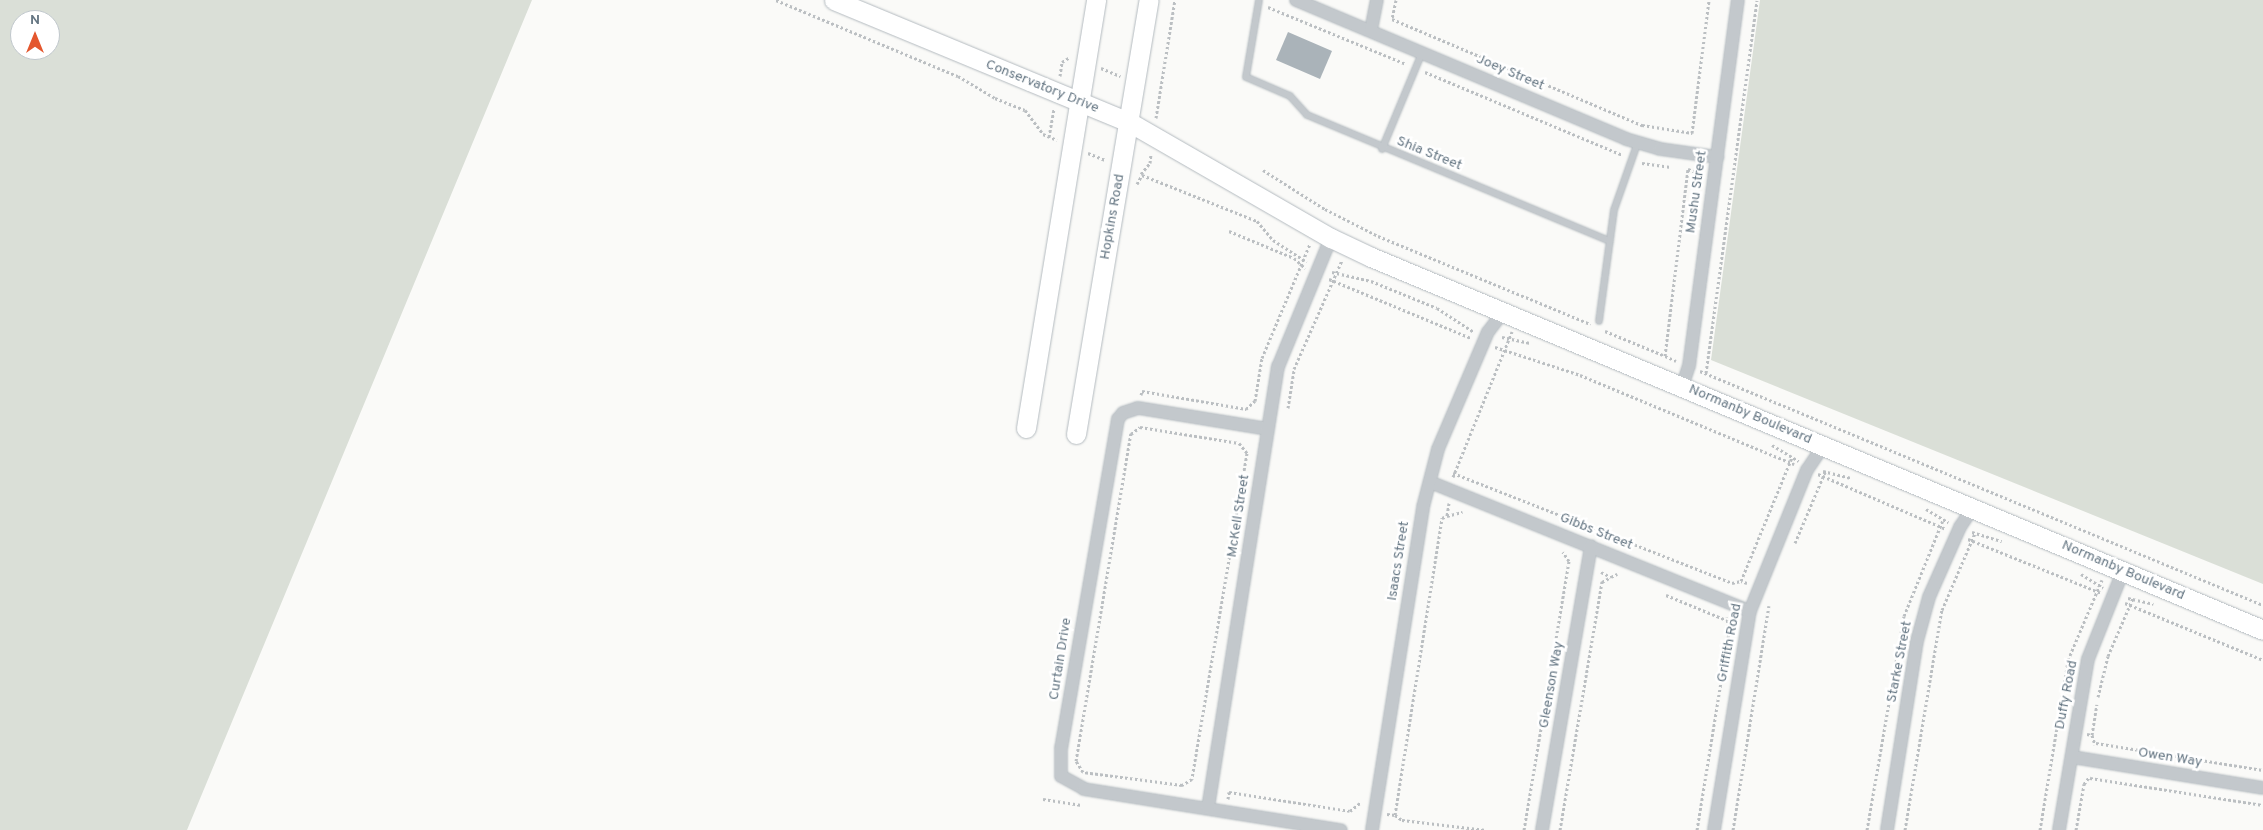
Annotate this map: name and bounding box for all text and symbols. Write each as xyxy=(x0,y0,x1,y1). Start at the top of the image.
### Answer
north arrow xyxy=(10,10,60,60)
text: N xyxy=(30,12,40,29)
street label: Joey Street xyxy=(1474,51,1546,95)
street label: Conservatory Drive xyxy=(983,57,1101,117)
street label: Shia Street xyxy=(1394,133,1464,175)
street label: Mushu Street xyxy=(1683,150,1711,234)
street label: Hopkins Road xyxy=(1097,173,1129,261)
street label: Normanby Boulevard xyxy=(1686,381,1814,449)
street label: McKell Street xyxy=(1224,473,1254,559)
street label: Gibbs Street xyxy=(1557,510,1635,554)
street label: Isaacs Street xyxy=(1384,520,1414,602)
street label: Normanby Boulevard xyxy=(2059,537,2187,605)
street label: Griffith Road xyxy=(1714,602,1746,684)
street label: Curtain Drive xyxy=(1046,617,1076,701)
street label: Starke Street xyxy=(1884,620,1916,704)
street label: Gleenson Way xyxy=(1536,640,1568,730)
street label: Duffy Road xyxy=(2052,659,2082,731)
street label: Owen Way xyxy=(2137,745,2203,771)

